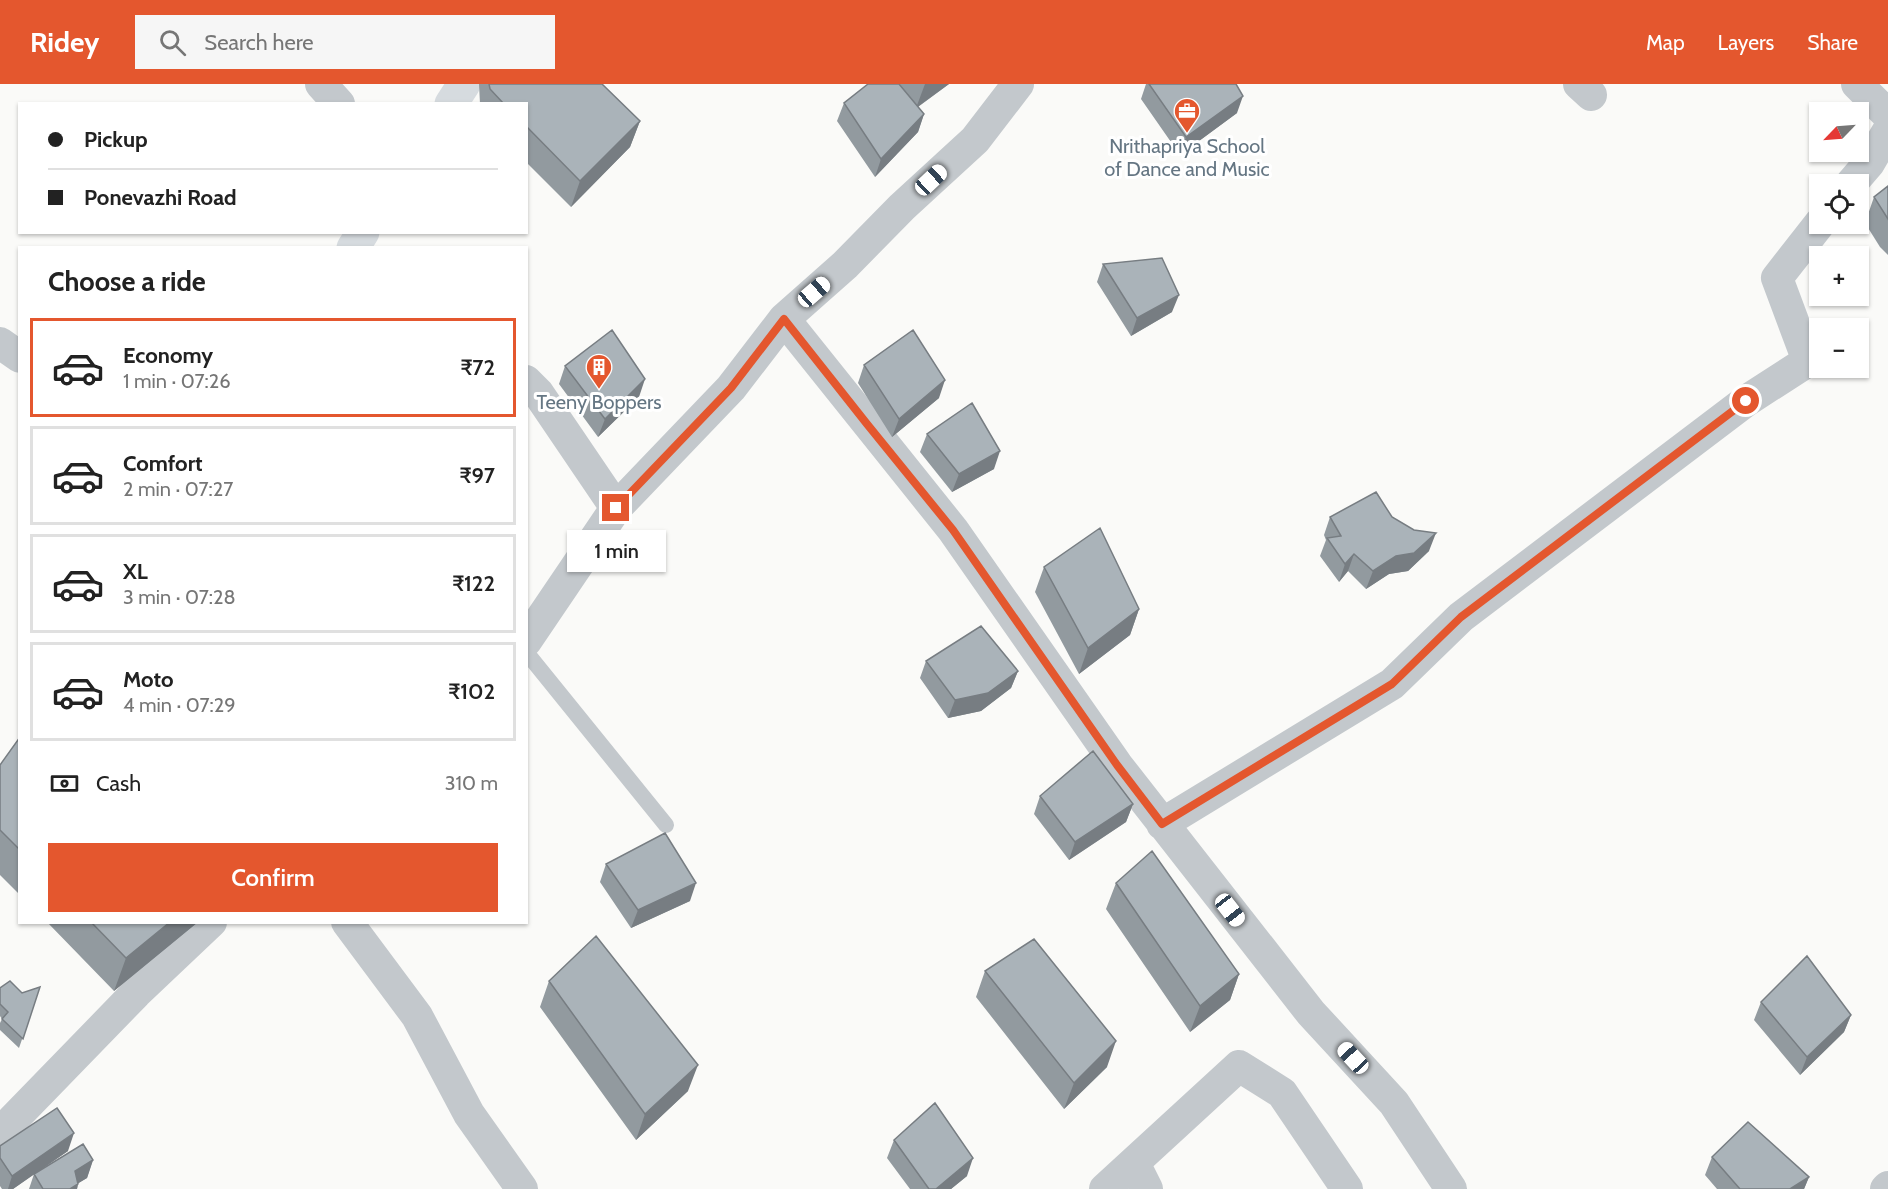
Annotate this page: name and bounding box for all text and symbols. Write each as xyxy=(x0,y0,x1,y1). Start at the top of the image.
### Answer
search box xyxy=(135,15,555,69)
text: Ridey xyxy=(30,25,99,59)
icon: search xyxy=(156,26,189,59)
text: Search here xyxy=(204,29,314,56)
text: Map xyxy=(1646,30,1685,55)
text: Layers xyxy=(1718,30,1774,55)
text: Share xyxy=(1807,30,1858,55)
office icon: Nrithapriya School of Dance and Music xyxy=(1172,96,1202,134)
north arrow xyxy=(1809,102,1869,162)
map controls xyxy=(1809,102,1869,378)
text: Pickup xyxy=(84,126,148,153)
place label: Nrithapriya School of Dance and Music xyxy=(1104,134,1270,181)
car xyxy=(912,161,950,199)
button: locate xyxy=(1809,174,1869,234)
text: Ponevazhi Road xyxy=(84,184,237,211)
button: + xyxy=(1809,246,1869,306)
text: Choose a ride xyxy=(48,265,206,298)
car xyxy=(795,273,833,311)
button: − xyxy=(1809,318,1869,378)
icon: car xyxy=(51,341,105,395)
text: Economy xyxy=(123,342,213,369)
building icon: Teeny Boppers xyxy=(584,352,614,390)
text: ₹72 xyxy=(460,354,495,381)
text: 1 min · 07:26 xyxy=(123,369,231,393)
route start xyxy=(1732,387,1759,414)
place label: Teeny Boppers xyxy=(536,390,662,414)
icon: car xyxy=(51,449,105,503)
text: Comfort xyxy=(123,450,202,477)
text: ₹97 xyxy=(460,462,495,489)
text: 2 min · 07:27 xyxy=(123,477,233,501)
route end xyxy=(602,494,629,521)
callout: 1 min xyxy=(566,529,666,571)
text: 1 min xyxy=(594,539,639,563)
icon: car xyxy=(51,557,105,611)
text: XL xyxy=(123,558,148,585)
text: ₹122 xyxy=(452,570,495,597)
text: 3 min · 07:28 xyxy=(123,585,236,609)
icon: car xyxy=(51,665,105,719)
text: Moto xyxy=(123,666,174,693)
text: ₹102 xyxy=(448,678,495,705)
text: 4 min · 07:29 xyxy=(123,693,236,717)
icon: cash xyxy=(48,767,81,800)
text: Cash xyxy=(96,770,141,797)
text: 310 m xyxy=(445,771,498,795)
button: Confirm xyxy=(48,843,498,912)
car xyxy=(1212,890,1248,930)
car xyxy=(1334,1039,1372,1077)

